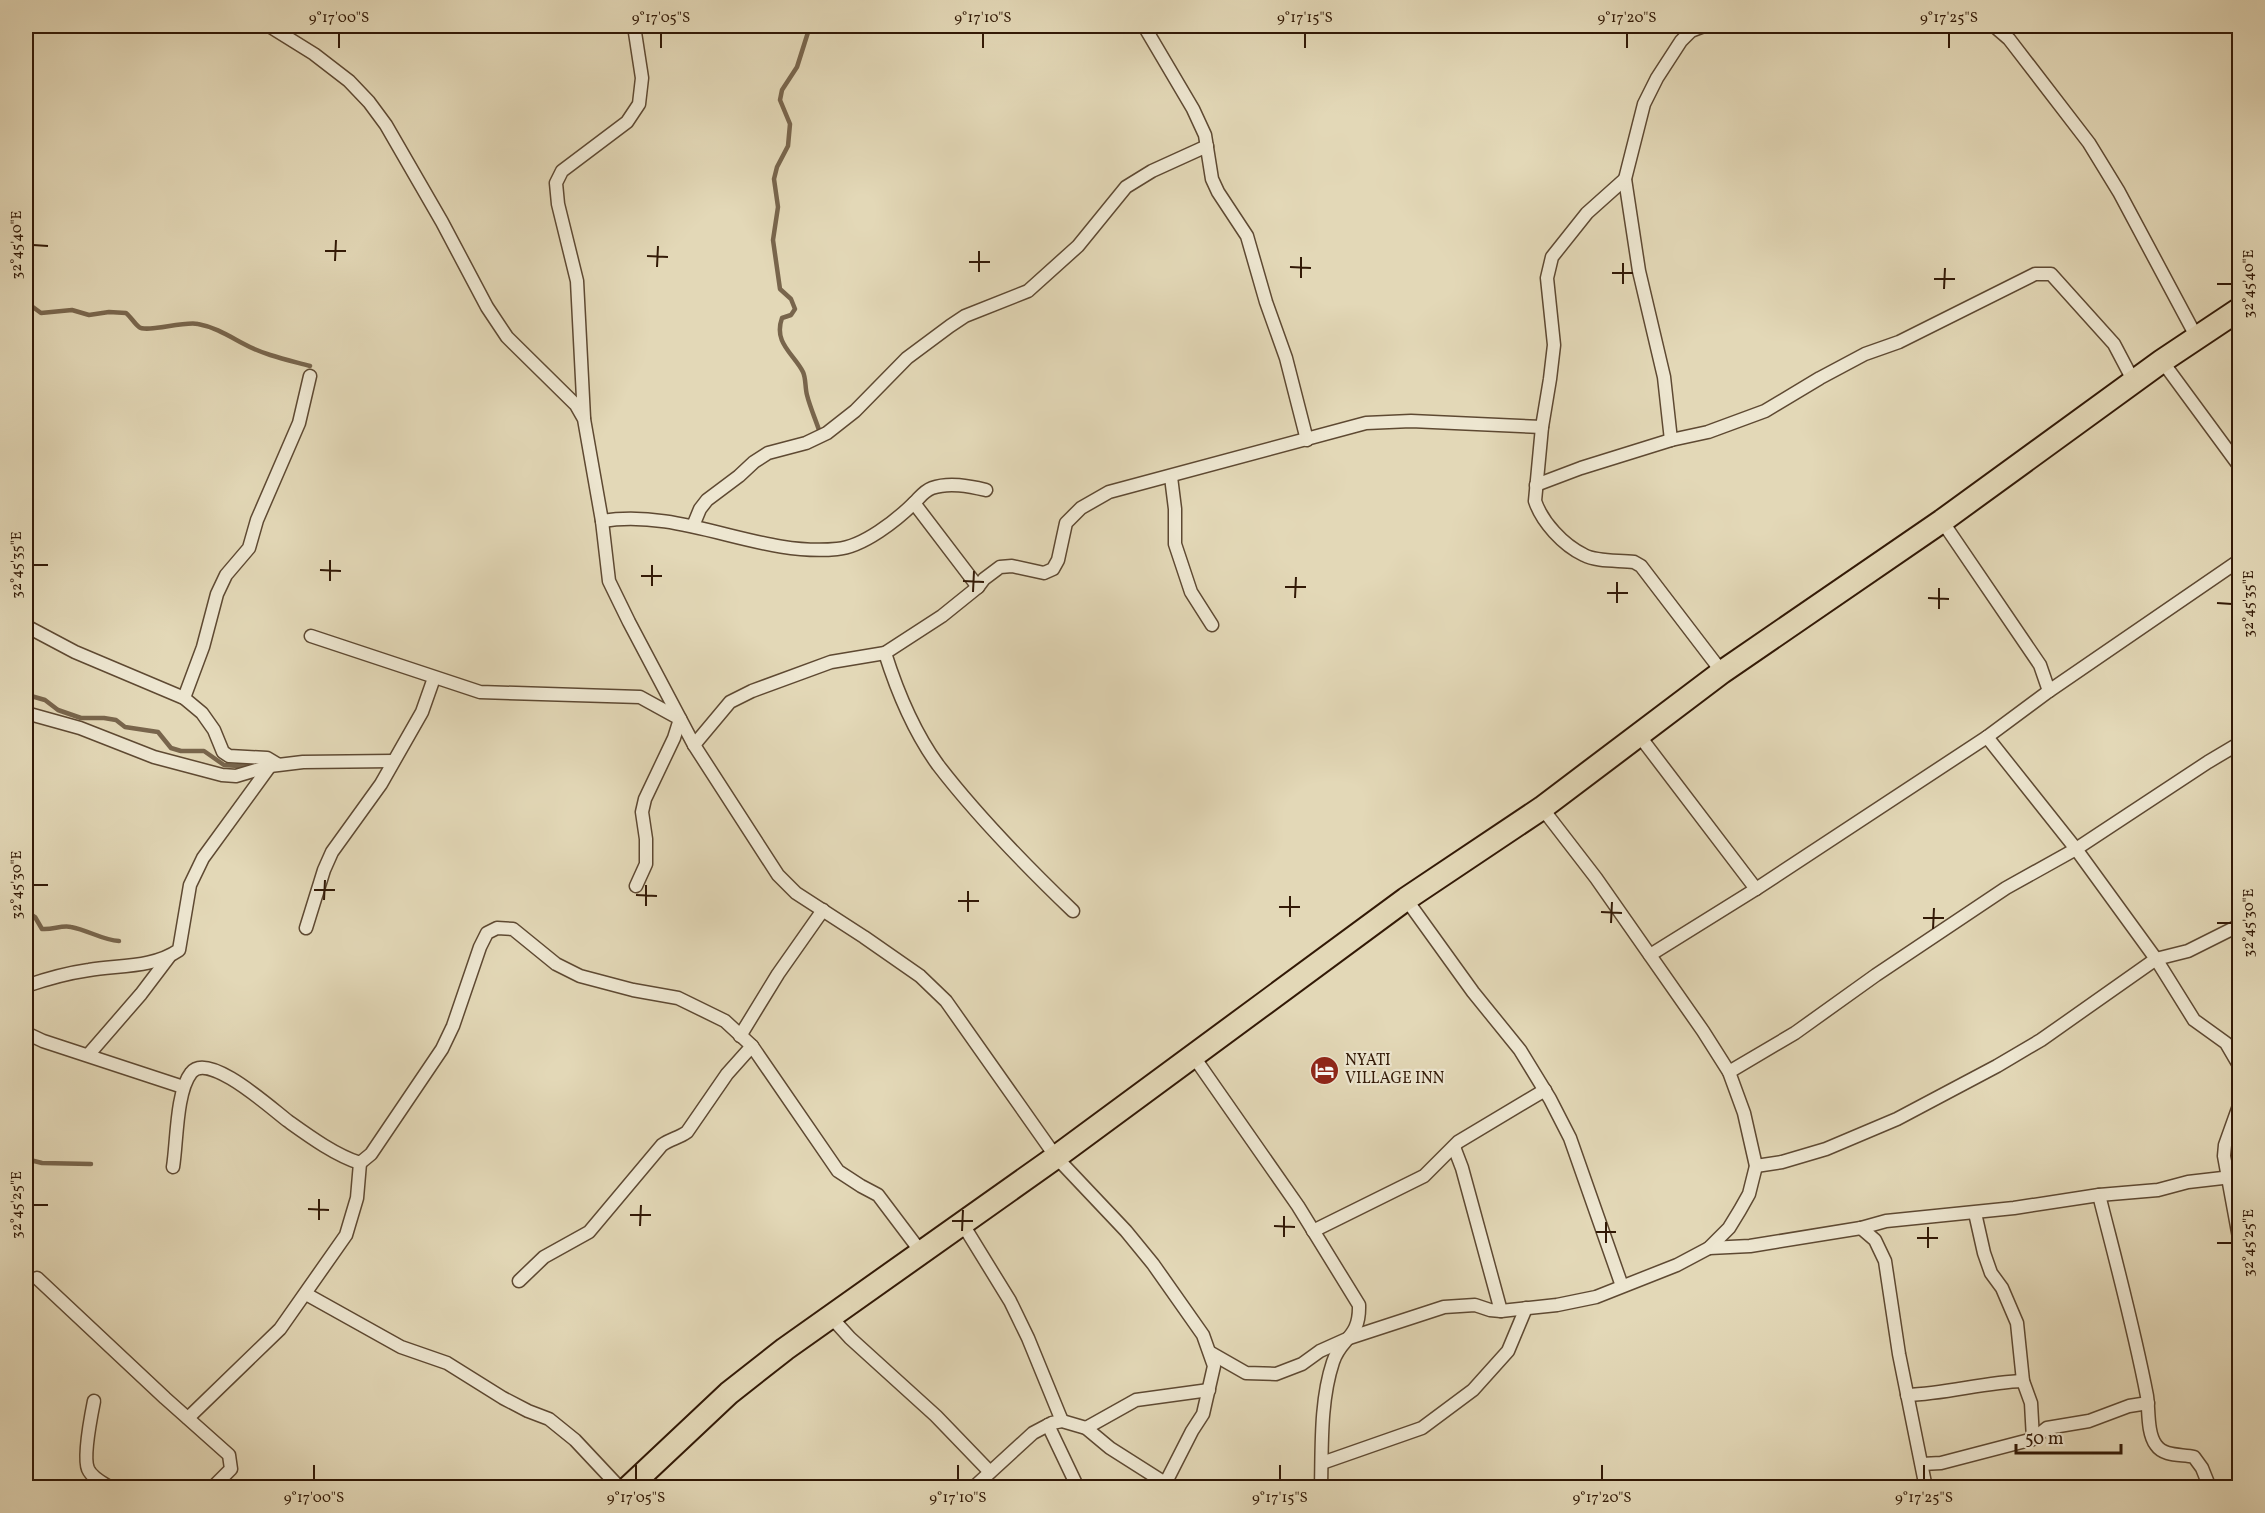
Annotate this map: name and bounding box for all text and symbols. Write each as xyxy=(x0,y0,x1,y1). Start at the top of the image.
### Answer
text: 9°17'00"S xyxy=(309,8,369,29)
text: 9°17'05"S xyxy=(632,8,690,29)
text: 9°17'10"S xyxy=(954,8,1012,29)
text: 9°17'15"S xyxy=(1277,8,1333,29)
text: 9°17'20"S xyxy=(1597,8,1657,29)
text: 9°17'25"S xyxy=(1920,8,1978,29)
text: 32°45'40"E xyxy=(7,211,28,279)
text: 32°45'40"E xyxy=(2239,250,2260,318)
text: 32°45'35"E xyxy=(7,531,28,599)
text: 32°45'35"E xyxy=(2239,570,2260,638)
text: 32°45'30"E xyxy=(7,851,28,919)
text: 32°45'30"E xyxy=(2239,889,2260,957)
place label: NYATI VILLAGE INN xyxy=(1345,1050,1445,1090)
hotel icon: NYATI VILLAGE INN xyxy=(1308,1054,1340,1086)
text: 32°45'25"E xyxy=(7,1171,28,1239)
text: 32°45'25"E xyxy=(2239,1209,2260,1277)
scale bar xyxy=(2016,1417,2121,1455)
text: 50 m xyxy=(2025,1427,2064,1452)
text: 9°17'00"S xyxy=(284,1488,344,1509)
text: 9°17'05"S xyxy=(607,1488,665,1509)
text: 9°17'10"S xyxy=(929,1488,987,1509)
text: 9°17'15"S xyxy=(1252,1488,1308,1509)
text: 9°17'20"S xyxy=(1572,1488,1632,1509)
text: 9°17'25"S xyxy=(1895,1488,1953,1509)

